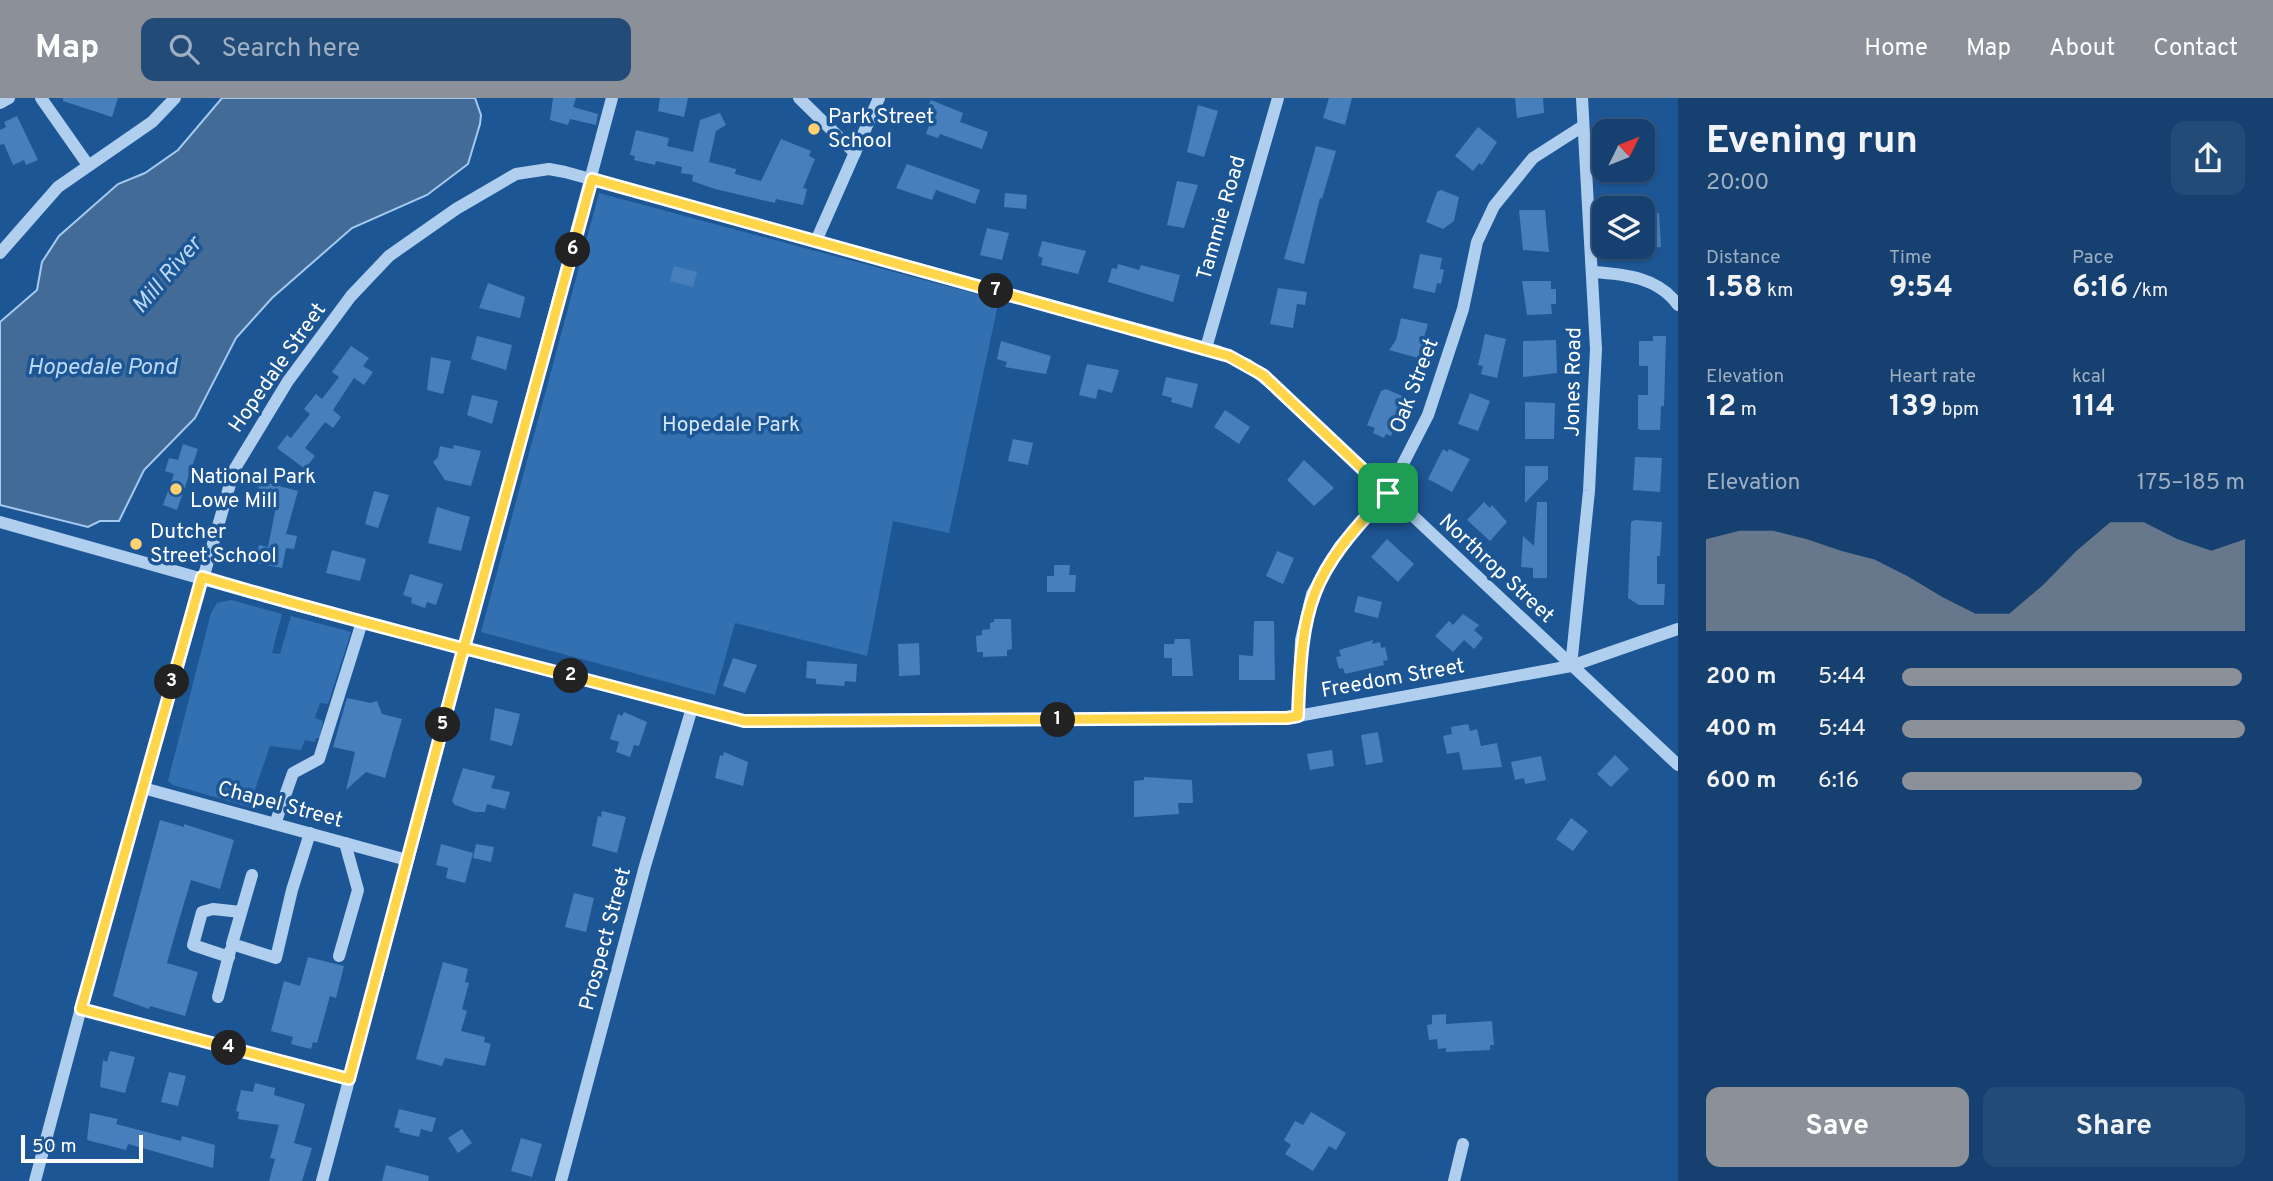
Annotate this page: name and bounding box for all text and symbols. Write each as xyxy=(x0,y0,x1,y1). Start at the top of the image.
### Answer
search box xyxy=(141,18,631,81)
text: Map xyxy=(35,28,99,70)
icon: search xyxy=(165,30,203,68)
text: Search here xyxy=(221,33,360,66)
text: Home xyxy=(1864,34,1928,64)
text: Map xyxy=(1966,34,2011,64)
text: About xyxy=(2049,34,2115,64)
text: Contact xyxy=(2153,34,2238,64)
place label: Park Street School xyxy=(828,104,934,155)
text: Evening run xyxy=(1706,118,1918,167)
north arrow xyxy=(1592,119,1656,182)
map controls xyxy=(1592,119,1655,259)
marker: Park Street School xyxy=(806,121,822,137)
button: share xyxy=(2171,121,2245,195)
street label: Tammie Road xyxy=(1191,153,1253,283)
text: 20:00 xyxy=(1706,169,1769,198)
button: layers xyxy=(1592,196,1655,259)
water label: Mill River xyxy=(127,230,211,320)
pin: 6 xyxy=(556,232,590,268)
text: 6 xyxy=(567,237,578,261)
text: Distance xyxy=(1706,246,1781,270)
text: Time xyxy=(1889,246,1932,270)
text: Pace xyxy=(2072,246,2114,270)
text: 1.58 xyxy=(1706,270,1763,307)
text: 9:54 xyxy=(1889,270,1953,307)
text: 6:16 xyxy=(2072,270,2128,307)
pin: 7 xyxy=(978,274,1014,308)
text: 7 xyxy=(990,278,1001,302)
text: km xyxy=(1763,279,1793,303)
text: /km xyxy=(2128,279,2168,303)
street label: Hopedale Street xyxy=(223,298,333,438)
street label: Jones Road xyxy=(1560,327,1588,437)
street label: Oak Street xyxy=(1384,335,1446,437)
water label: Hopedale Pond xyxy=(27,354,178,383)
text: Elevation xyxy=(1706,365,1784,389)
text: Heart rate xyxy=(1889,365,1976,389)
text: kcal xyxy=(2072,365,2106,389)
text: 12 xyxy=(1706,389,1736,426)
text: 139 xyxy=(1889,389,1937,426)
text: 114 xyxy=(2072,389,2115,426)
text: m xyxy=(1736,398,1757,422)
text: bpm xyxy=(1937,398,1979,422)
park label: Hopedale Park xyxy=(662,412,800,439)
pin xyxy=(1358,463,1418,523)
place label: National Park Lowe Mill xyxy=(190,464,316,515)
text: Elevation xyxy=(1706,469,1801,498)
text: 175–185 m xyxy=(2137,469,2245,498)
icon: arrive xyxy=(1369,474,1407,512)
marker: National Park Lowe Mill xyxy=(168,481,184,497)
street label: Northrop Street xyxy=(1432,508,1560,630)
place label: Dutcher Street School xyxy=(150,519,277,570)
marker: Dutcher Street School xyxy=(128,536,144,552)
street label: Freedom Street xyxy=(1319,653,1467,705)
pin: 2 xyxy=(554,658,588,694)
text: 2 xyxy=(565,663,576,687)
text: 200 m xyxy=(1706,663,1776,692)
text: 5:44 xyxy=(1818,663,1866,692)
pin: 3 xyxy=(154,664,190,700)
text: 3 xyxy=(166,669,177,693)
pin: 1 xyxy=(1040,702,1076,738)
text: 1 xyxy=(1054,707,1061,731)
pin: 5 xyxy=(426,708,460,742)
text: 5 xyxy=(437,712,448,736)
text: 400 m xyxy=(1706,715,1777,744)
text: 5:44 xyxy=(1818,715,1866,744)
text: 600 m xyxy=(1706,767,1776,796)
text: 6:16 xyxy=(1818,767,1859,796)
street label: Chapel Street xyxy=(214,775,346,835)
street label: Prospect Street xyxy=(574,864,638,1014)
pin: 4 xyxy=(212,1030,246,1066)
text: 4 xyxy=(222,1035,235,1059)
button: Save xyxy=(1706,1087,1969,1167)
button: Share xyxy=(1983,1087,2245,1167)
scale bar xyxy=(21,1132,144,1164)
text: 50 m xyxy=(32,1135,77,1159)

